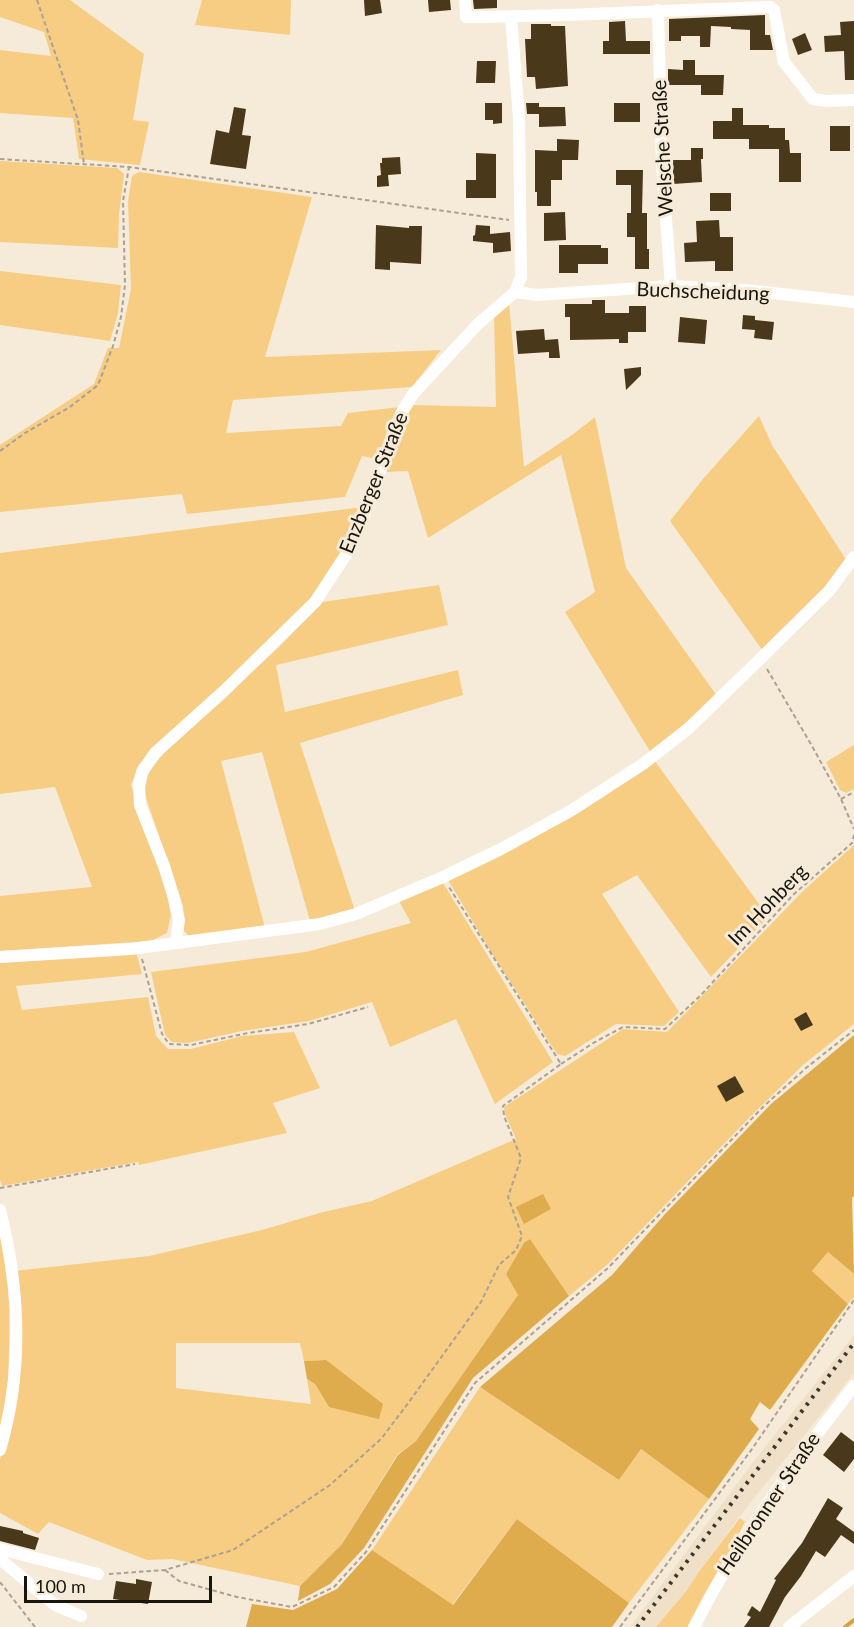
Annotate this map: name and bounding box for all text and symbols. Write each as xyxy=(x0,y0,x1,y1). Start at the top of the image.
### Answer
street label: Welsche Straße xyxy=(647,79,679,217)
street label: Buchscheidung xyxy=(636,278,770,306)
street label: Enzberger Straße xyxy=(335,409,413,557)
street label: Im Hohberg xyxy=(723,859,813,951)
street label: Heilbronner Straße xyxy=(712,1428,826,1580)
scale bar xyxy=(27,1564,214,1602)
text: 100 m xyxy=(35,1575,86,1597)

